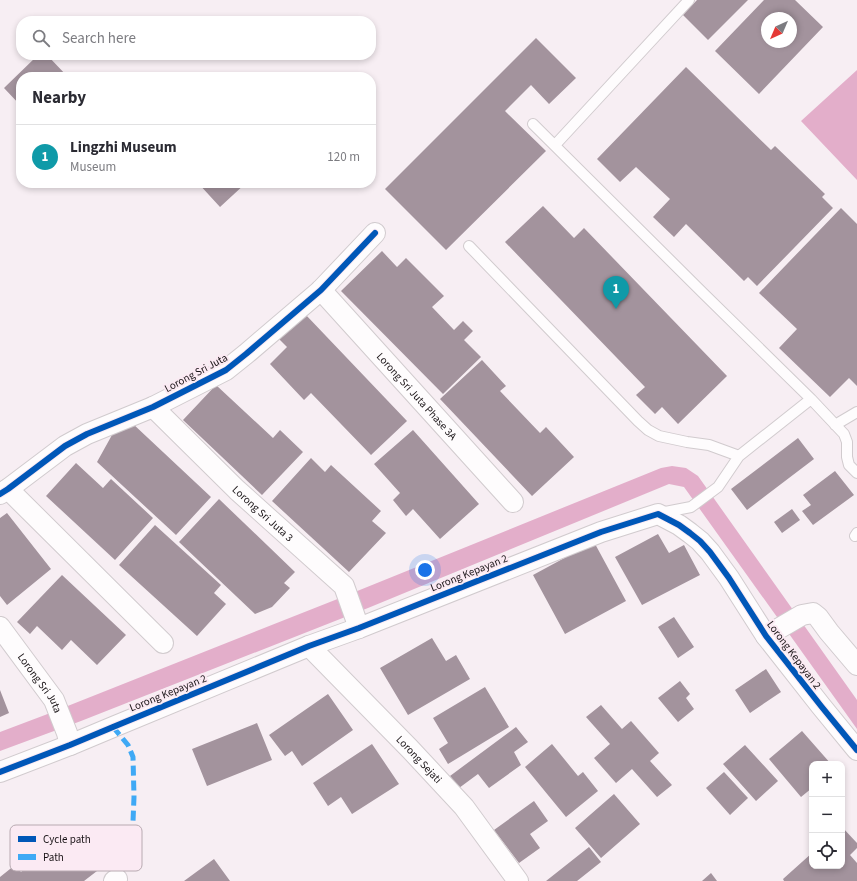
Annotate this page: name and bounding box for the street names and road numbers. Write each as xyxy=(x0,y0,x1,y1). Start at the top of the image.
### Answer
street label: Lorong Sri Juta Phase 3A xyxy=(373,349,461,443)
street label: Lorong Sri Juta xyxy=(162,350,230,396)
street label: Lorong Sri Juta 3 xyxy=(229,482,297,545)
street label: Lorong Kepayan 2 xyxy=(428,551,510,595)
street label: Lorong Kepayan 2 xyxy=(763,618,825,692)
street label: Lorong Sri Juta xyxy=(14,650,66,715)
street label: Lorong Kepayan 2 xyxy=(127,671,209,715)
street label: Lorong Sejati xyxy=(393,732,445,786)

